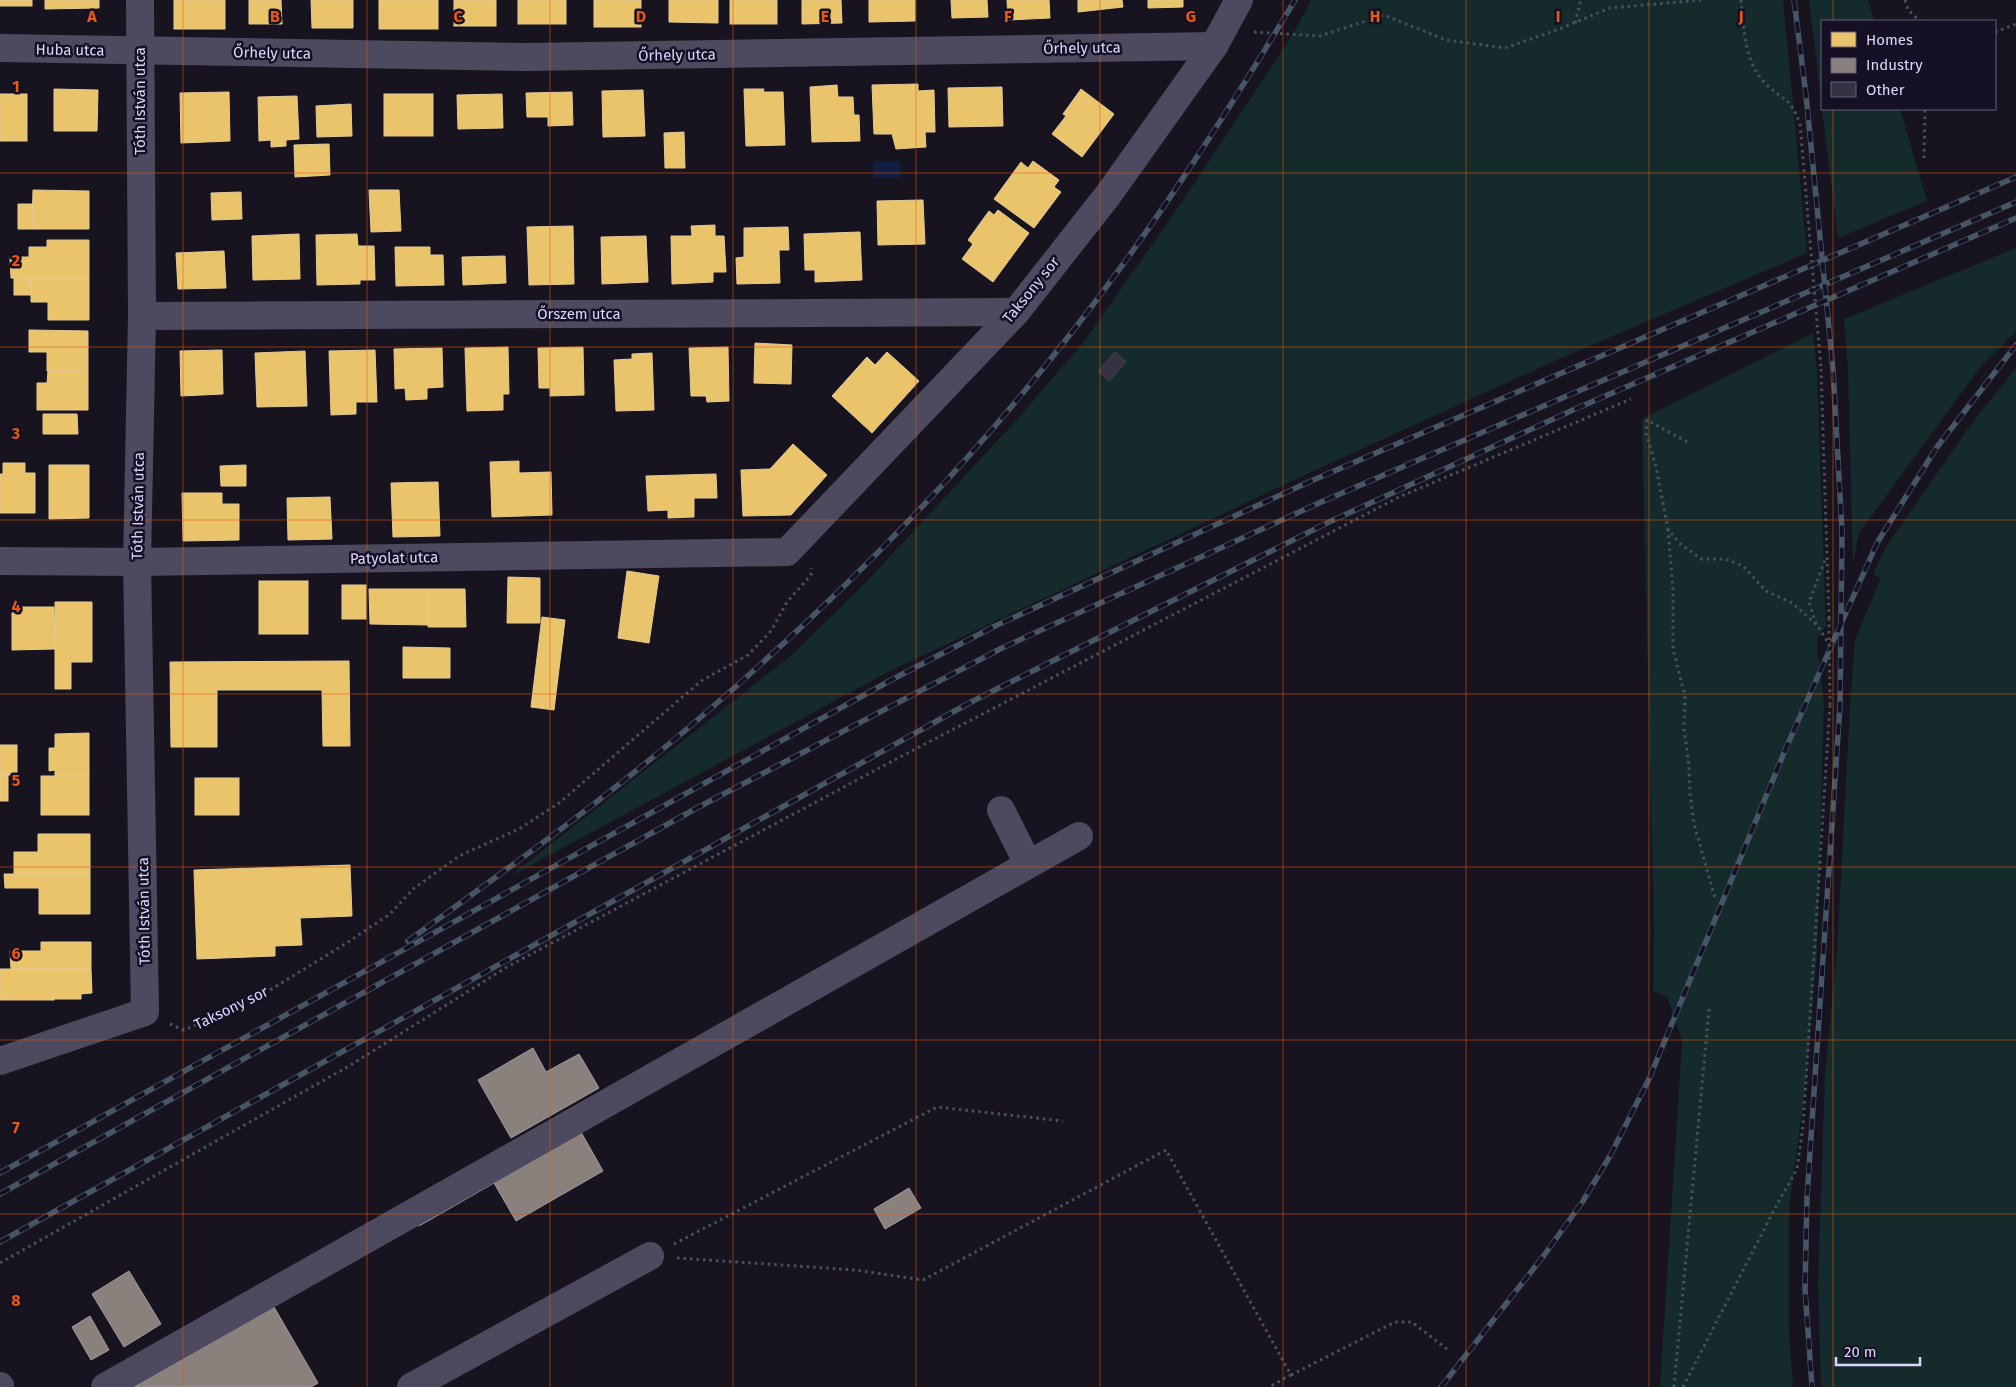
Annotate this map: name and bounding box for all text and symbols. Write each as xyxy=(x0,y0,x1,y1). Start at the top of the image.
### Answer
text: A xyxy=(86,7,97,26)
text: B xyxy=(270,7,280,26)
text: C xyxy=(453,7,463,26)
text: D xyxy=(636,7,646,26)
text: E xyxy=(821,7,829,26)
text: F xyxy=(1004,7,1012,26)
text: G xyxy=(1186,7,1196,26)
text: H xyxy=(1370,7,1380,26)
text: I xyxy=(1556,7,1560,26)
text: J xyxy=(1737,7,1744,26)
legend xyxy=(1821,20,1996,110)
text: Homes xyxy=(1866,31,1913,49)
street label: Őrhely utca xyxy=(1043,38,1121,58)
street label: Huba utca xyxy=(35,40,105,60)
street label: Őrhely utca xyxy=(233,43,311,63)
street label: Őrhely utca xyxy=(638,45,716,65)
street label: Tóth István utca xyxy=(131,47,149,155)
text: Industry xyxy=(1866,56,1923,74)
text: 1 xyxy=(12,77,20,96)
text: Other xyxy=(1866,81,1905,99)
text: 2 xyxy=(12,251,20,270)
street label: Taksony sor xyxy=(999,253,1063,327)
street label: Őrszem utca xyxy=(537,305,621,323)
text: 3 xyxy=(11,424,20,443)
street label: Tóth István utca xyxy=(128,452,148,560)
street label: Patyolat utca xyxy=(350,548,438,568)
text: 4 xyxy=(11,597,21,616)
text: 5 xyxy=(12,771,21,790)
street label: Tóth István utca xyxy=(134,857,154,965)
text: 6 xyxy=(11,944,21,963)
street label: Taksony sor xyxy=(191,982,271,1034)
text: 7 xyxy=(12,1118,20,1137)
text: 8 xyxy=(11,1291,21,1310)
scale bar xyxy=(1836,1334,1920,1366)
text: 20 m xyxy=(1844,1343,1877,1361)

